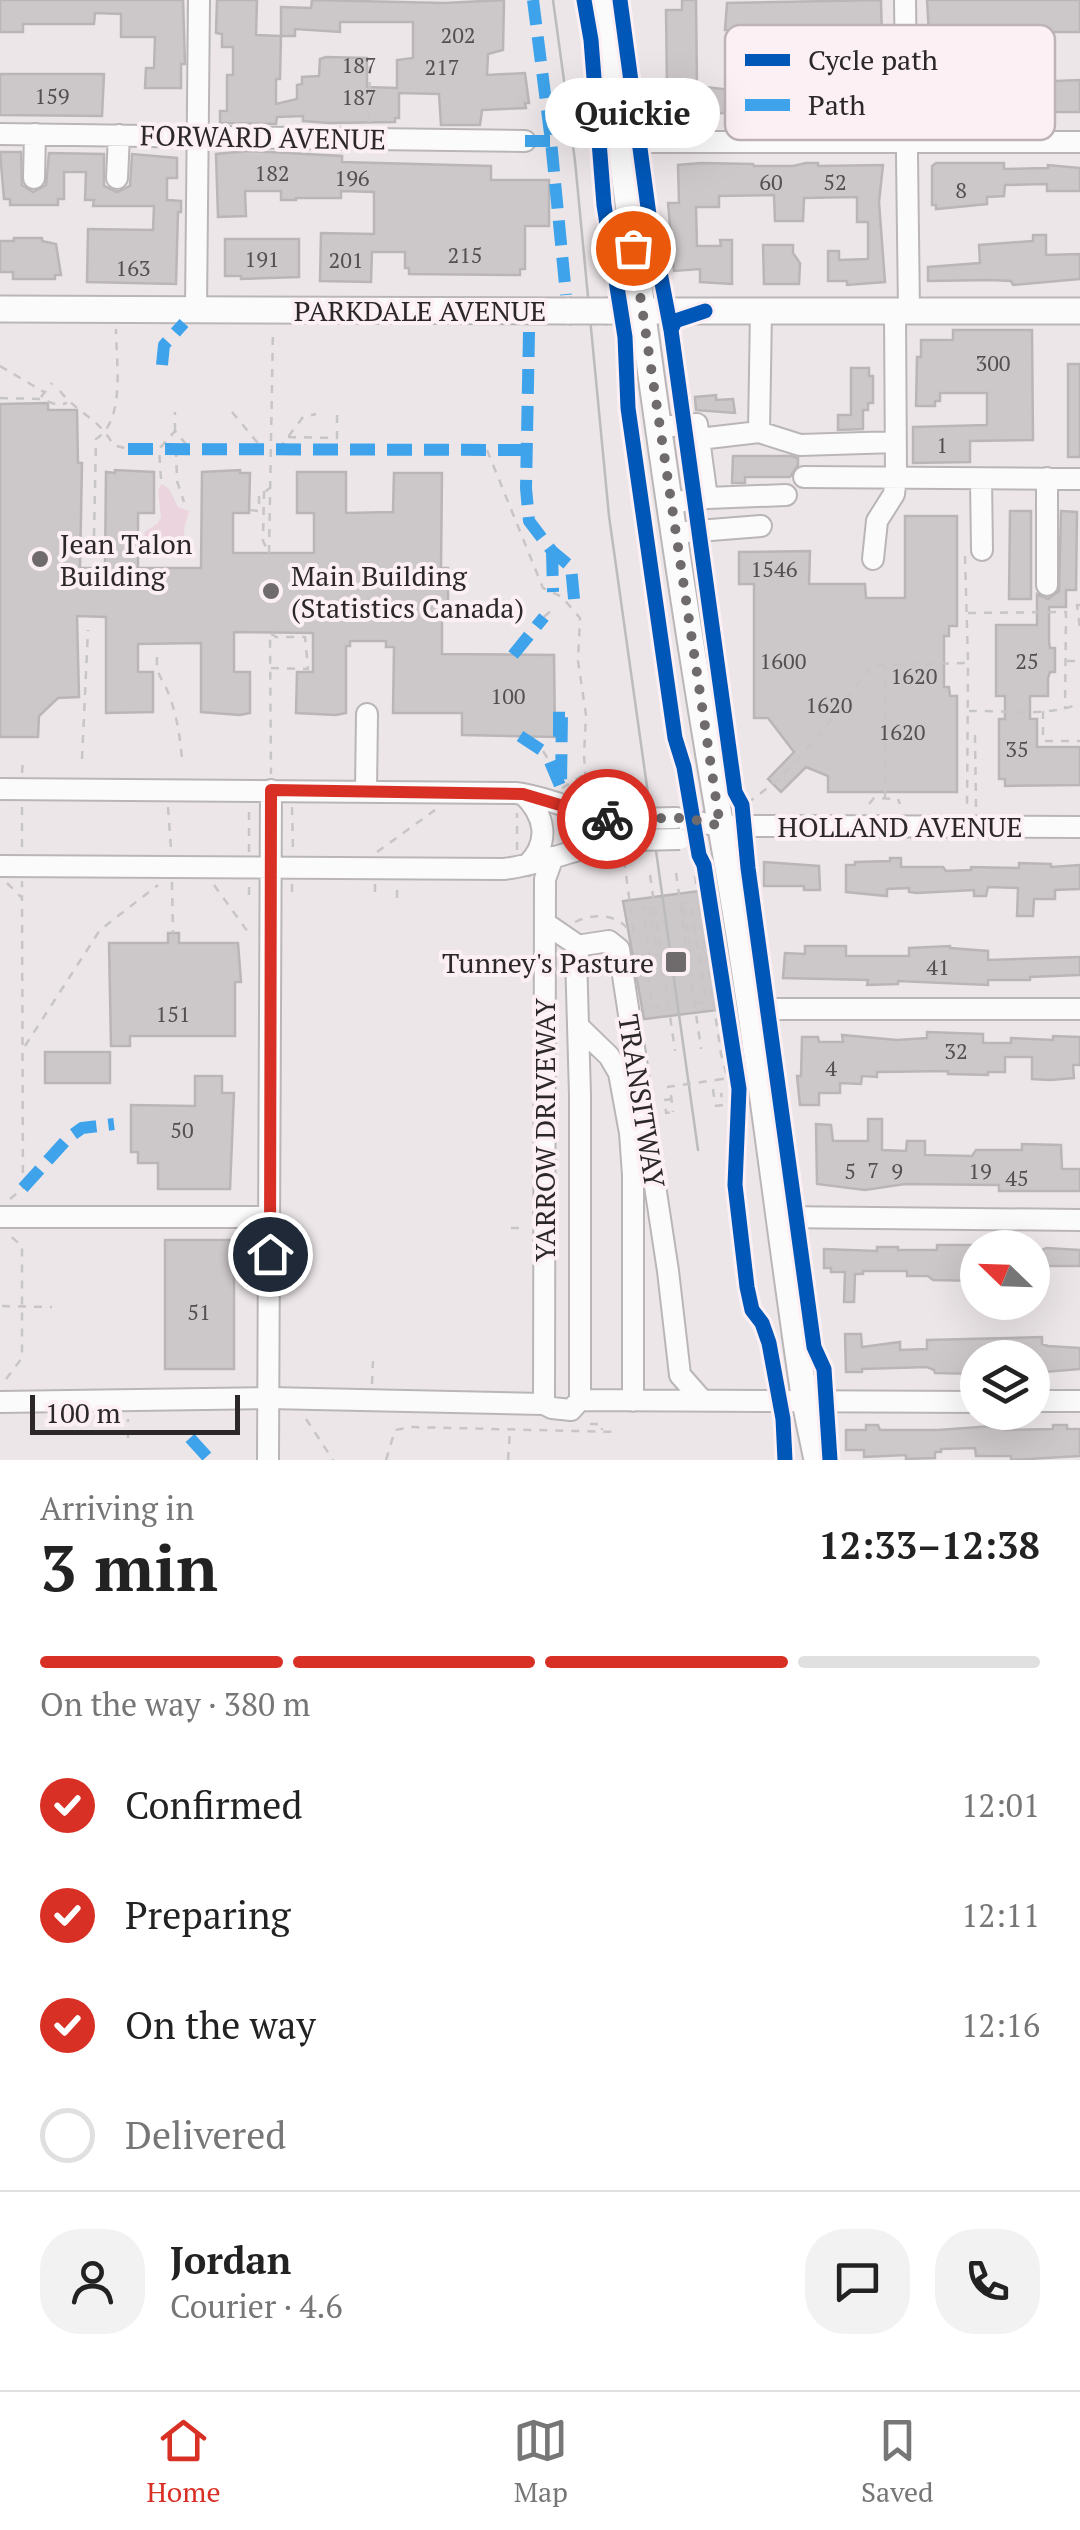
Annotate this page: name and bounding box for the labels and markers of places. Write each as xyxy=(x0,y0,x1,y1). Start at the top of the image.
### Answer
callout: Quickie xyxy=(546,78,720,148)
pin xyxy=(591,206,676,291)
place label: Jean Talon Building xyxy=(60,525,193,594)
marker: Jean Talon Building xyxy=(29,548,51,570)
place label: Main Building (Statistics Canada) xyxy=(291,557,524,626)
marker: Main Building (Statistics Canada) xyxy=(260,580,282,602)
place label: Tunney's Pasture xyxy=(442,944,654,981)
marker: Tunney's Pasture xyxy=(663,949,689,975)
pin xyxy=(228,1212,313,1297)

